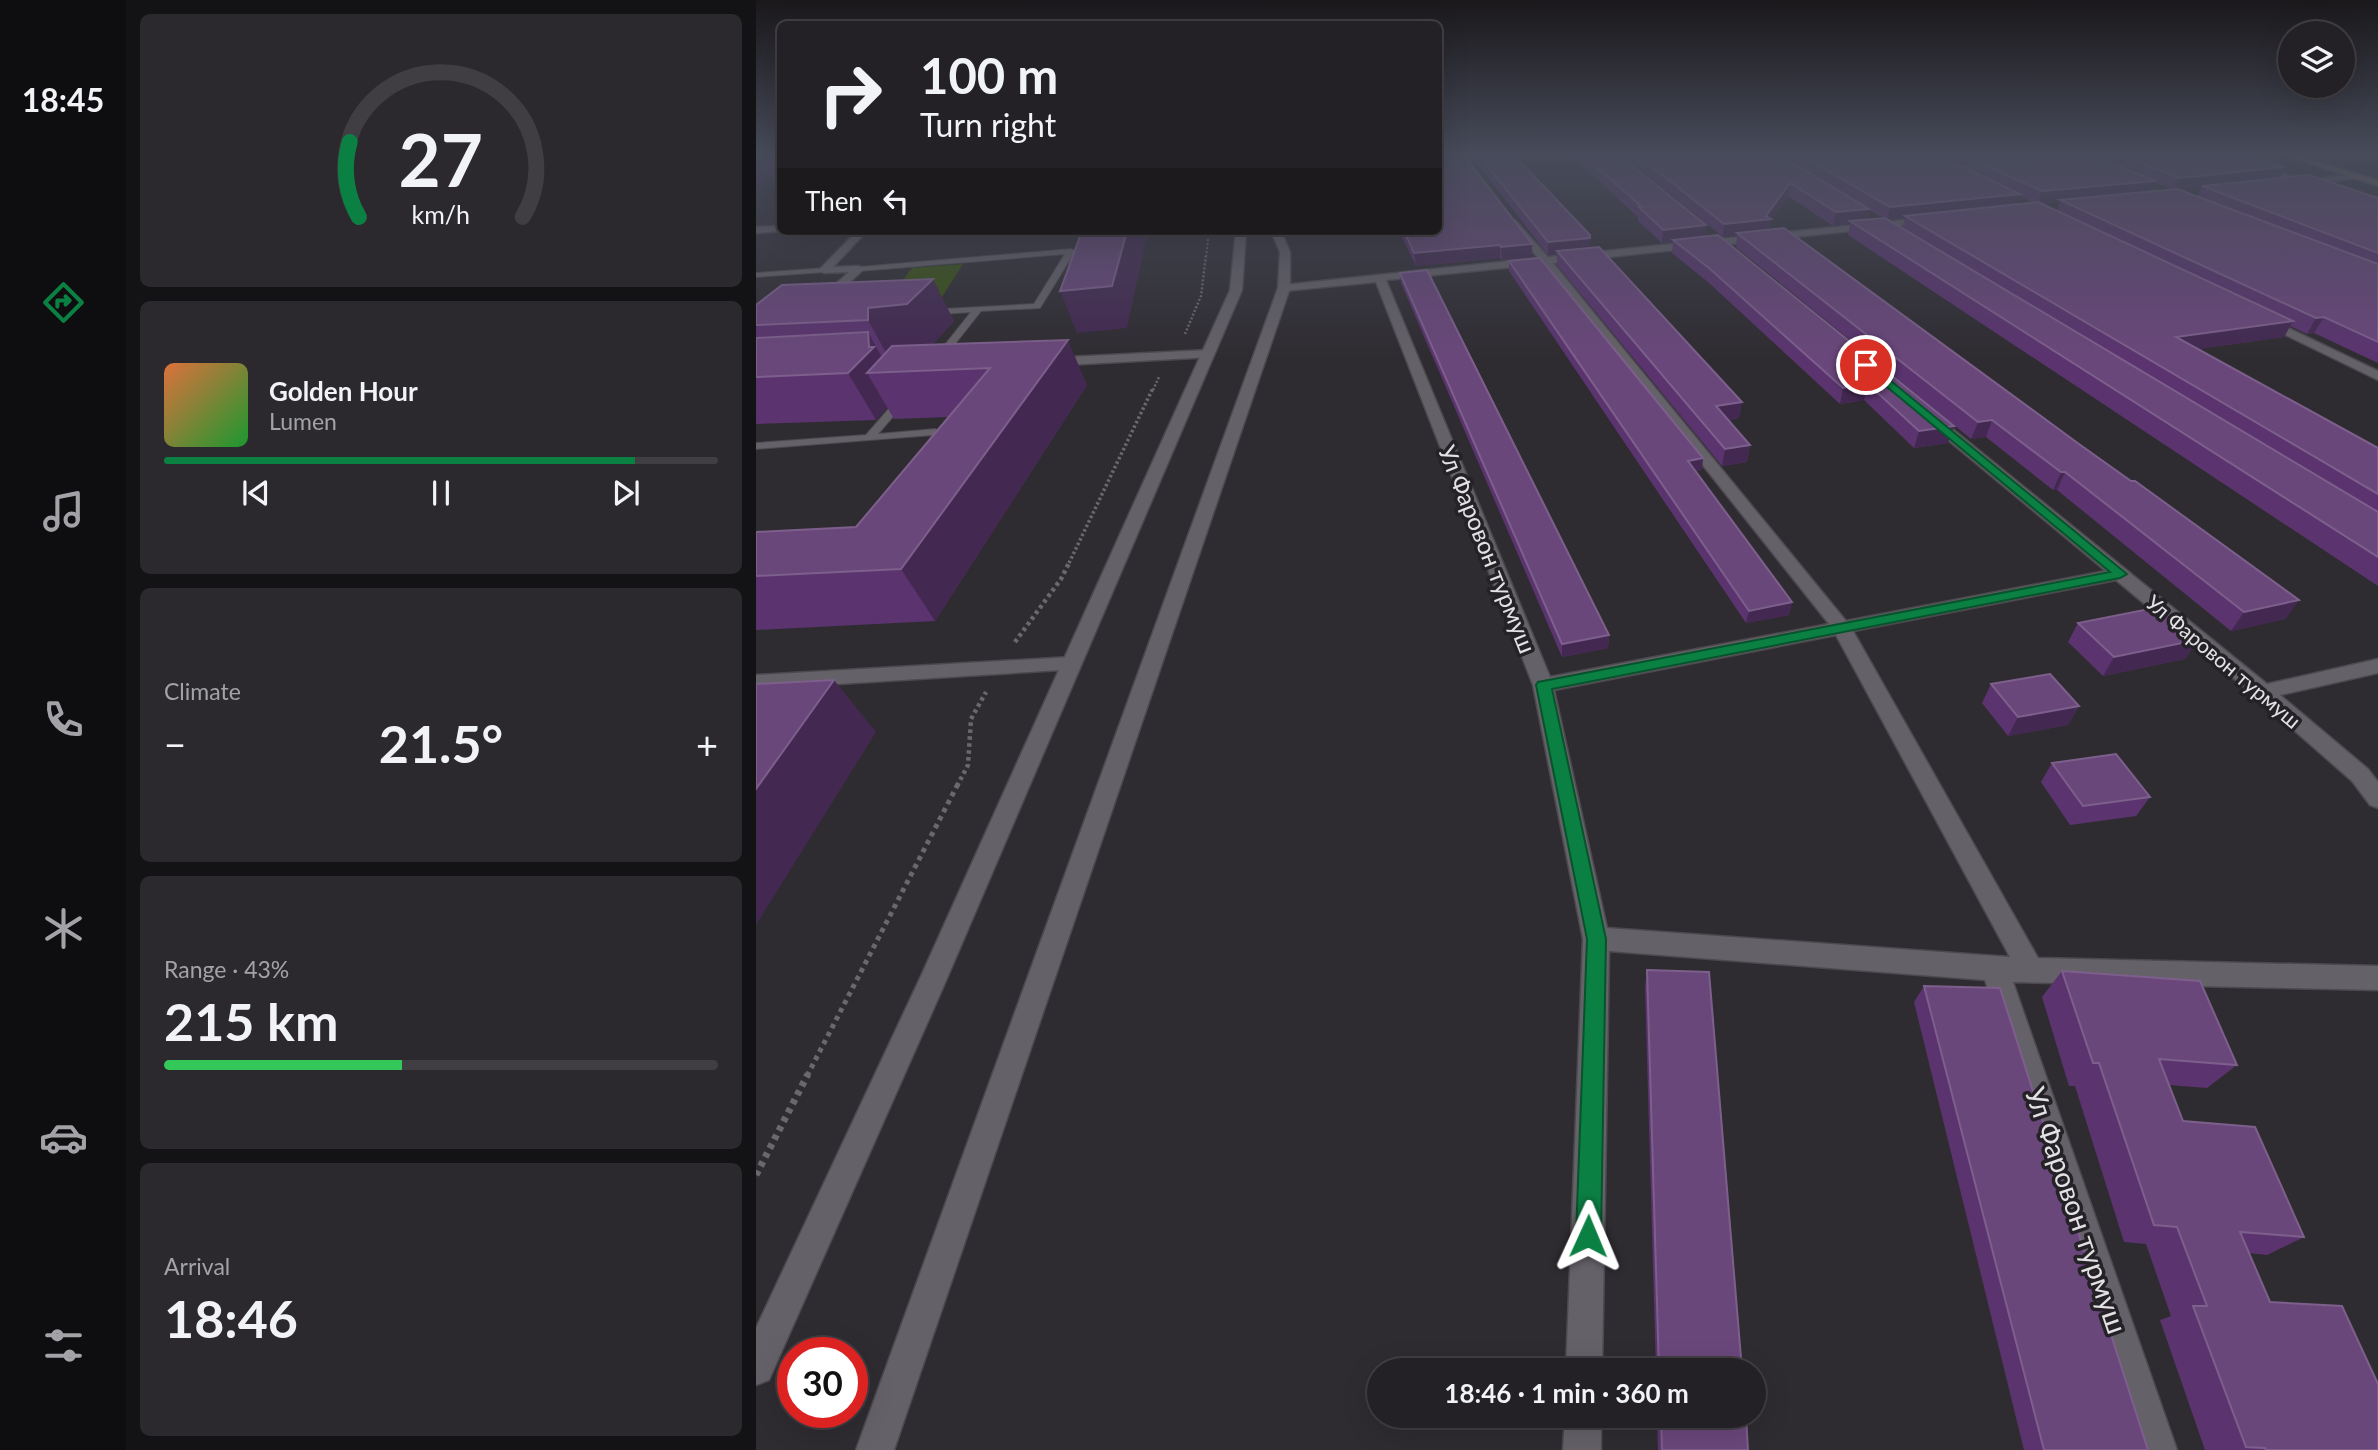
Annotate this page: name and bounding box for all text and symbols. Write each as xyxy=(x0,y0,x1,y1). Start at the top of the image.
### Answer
map controls xyxy=(2278,21,2355,98)
button: layers xyxy=(2278,21,2355,98)
text: 100 m xyxy=(920,46,1058,104)
icon: right xyxy=(805,49,896,140)
text: 18:45 xyxy=(22,80,104,119)
text: Turn right xyxy=(920,105,1056,144)
text: 27 xyxy=(399,115,483,203)
icon: left xyxy=(877,182,915,220)
text: Then xyxy=(805,185,863,217)
text: km/h xyxy=(412,198,470,228)
icon: directions xyxy=(39,278,88,327)
pin xyxy=(1836,335,1896,395)
icon: arrive xyxy=(1847,346,1885,384)
text: Golden Hour xyxy=(269,375,418,407)
text: Lumen xyxy=(269,407,337,435)
street label: Ул Фаровон турмуш xyxy=(1433,441,1543,657)
icon: previous xyxy=(237,474,275,512)
icon: pause xyxy=(422,474,460,512)
icon: next xyxy=(607,474,645,512)
icon: music xyxy=(39,487,88,536)
street label: Ул Фаровон турмуш xyxy=(2142,589,2306,733)
text: Climate xyxy=(164,677,241,705)
icon: phone xyxy=(39,695,88,744)
text: 21.5° xyxy=(379,712,503,774)
text: − xyxy=(164,721,186,767)
text: + xyxy=(696,721,718,767)
icon: climate xyxy=(39,904,88,953)
text: Range · 43% xyxy=(164,955,289,983)
text: 215 km xyxy=(164,990,338,1052)
street label: Ул Фаровон турмуш xyxy=(2019,1082,2135,1338)
icon: car xyxy=(39,1113,88,1162)
position arrow xyxy=(1551,1199,1625,1273)
text: Arrival xyxy=(164,1252,230,1280)
text: 18:46 xyxy=(164,1287,298,1349)
icon: filters xyxy=(39,1321,88,1370)
speed limit sign: 30 xyxy=(777,1337,868,1428)
text: 18:46 · 1 min · 360 m xyxy=(1444,1377,1689,1409)

